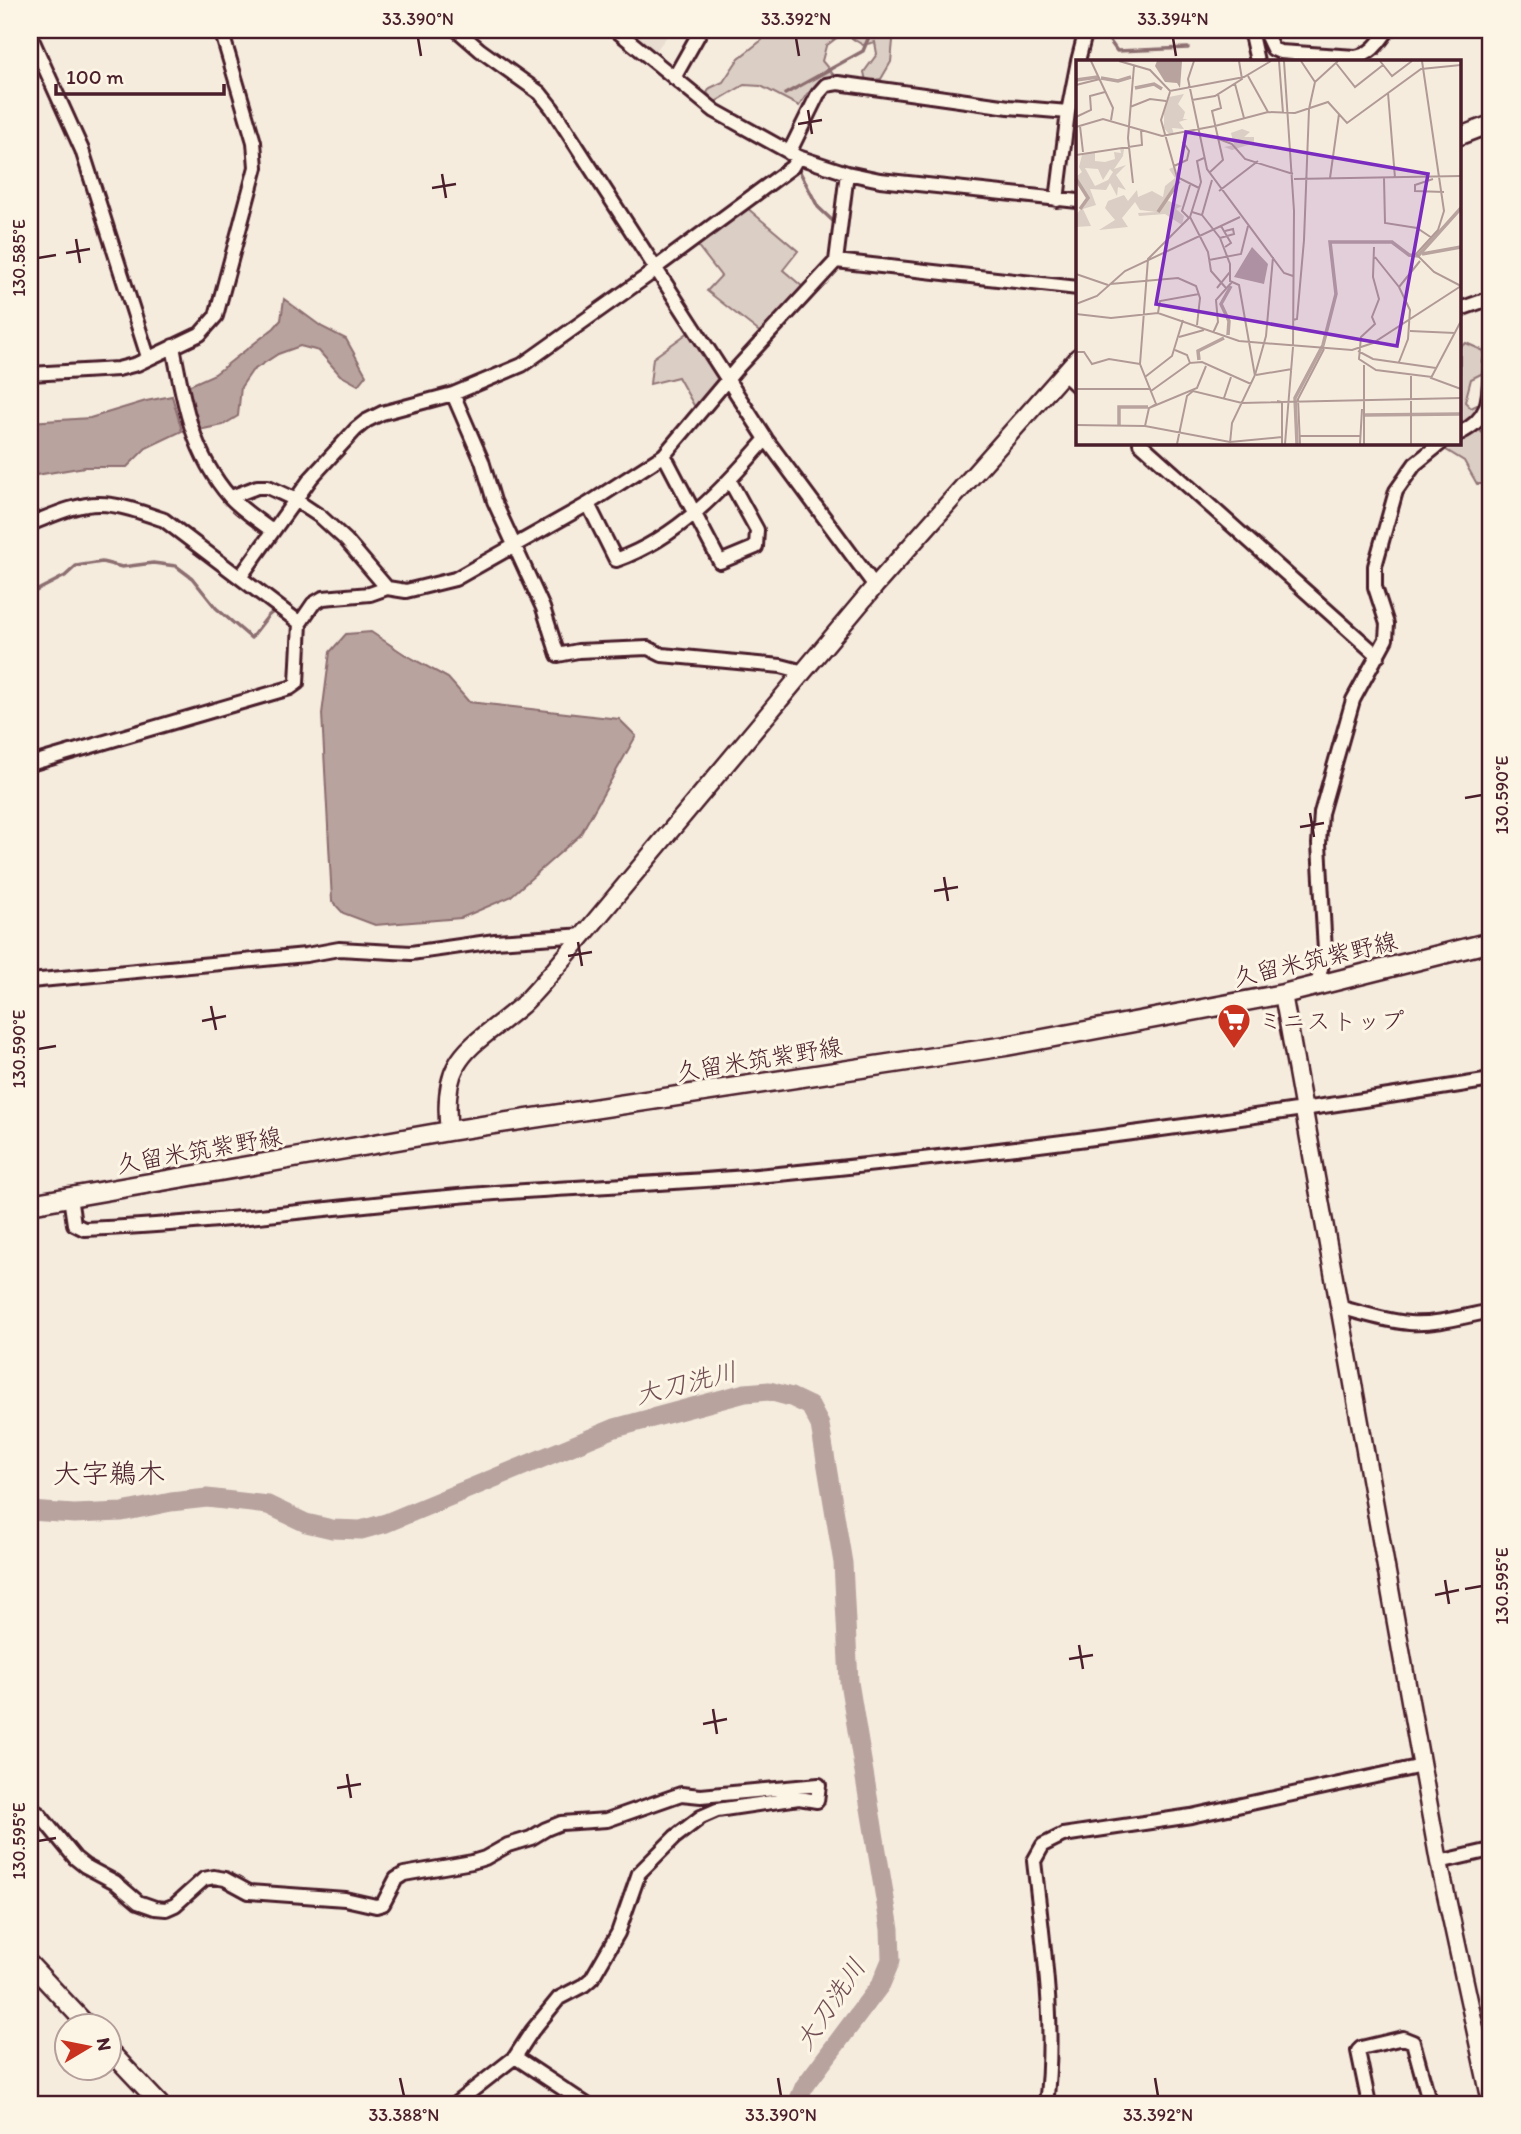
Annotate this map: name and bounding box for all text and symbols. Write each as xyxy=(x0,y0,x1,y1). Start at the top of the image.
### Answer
text: 33.390°N xyxy=(382,8,454,30)
text: 33.392°N xyxy=(761,8,831,30)
text: 33.394°N xyxy=(1137,8,1209,30)
scale bar xyxy=(56,52,224,96)
inset map xyxy=(1076,60,1462,444)
text: 100 m xyxy=(66,64,124,89)
text: 130.585°E xyxy=(8,219,30,297)
text: 130.590°E xyxy=(1491,756,1513,834)
street label: 久留米筑紫野線 xyxy=(1230,926,1400,992)
supermarket icon: ミニストップ xyxy=(1215,1001,1253,1050)
place label: ミニストップ xyxy=(1258,1006,1404,1035)
text: 130.590°E xyxy=(8,1010,30,1088)
street label: 久留米筑紫野線 xyxy=(674,1032,844,1086)
street label: 久留米筑紫野線 xyxy=(114,1121,284,1179)
water label: 大刀洗川 xyxy=(632,1355,740,1411)
district label: 大字鵜木 xyxy=(53,1456,165,1490)
text: 130.595°E xyxy=(1491,1547,1513,1625)
text: 130.595°E xyxy=(8,1802,30,1880)
water label: 大刀洗川 xyxy=(788,1952,872,2056)
north arrow xyxy=(52,2011,122,2082)
text: N xyxy=(92,2036,117,2052)
text: 33.388°N xyxy=(368,2104,440,2126)
text: 33.390°N xyxy=(745,2104,817,2126)
text: 33.392°N xyxy=(1123,2104,1193,2126)

